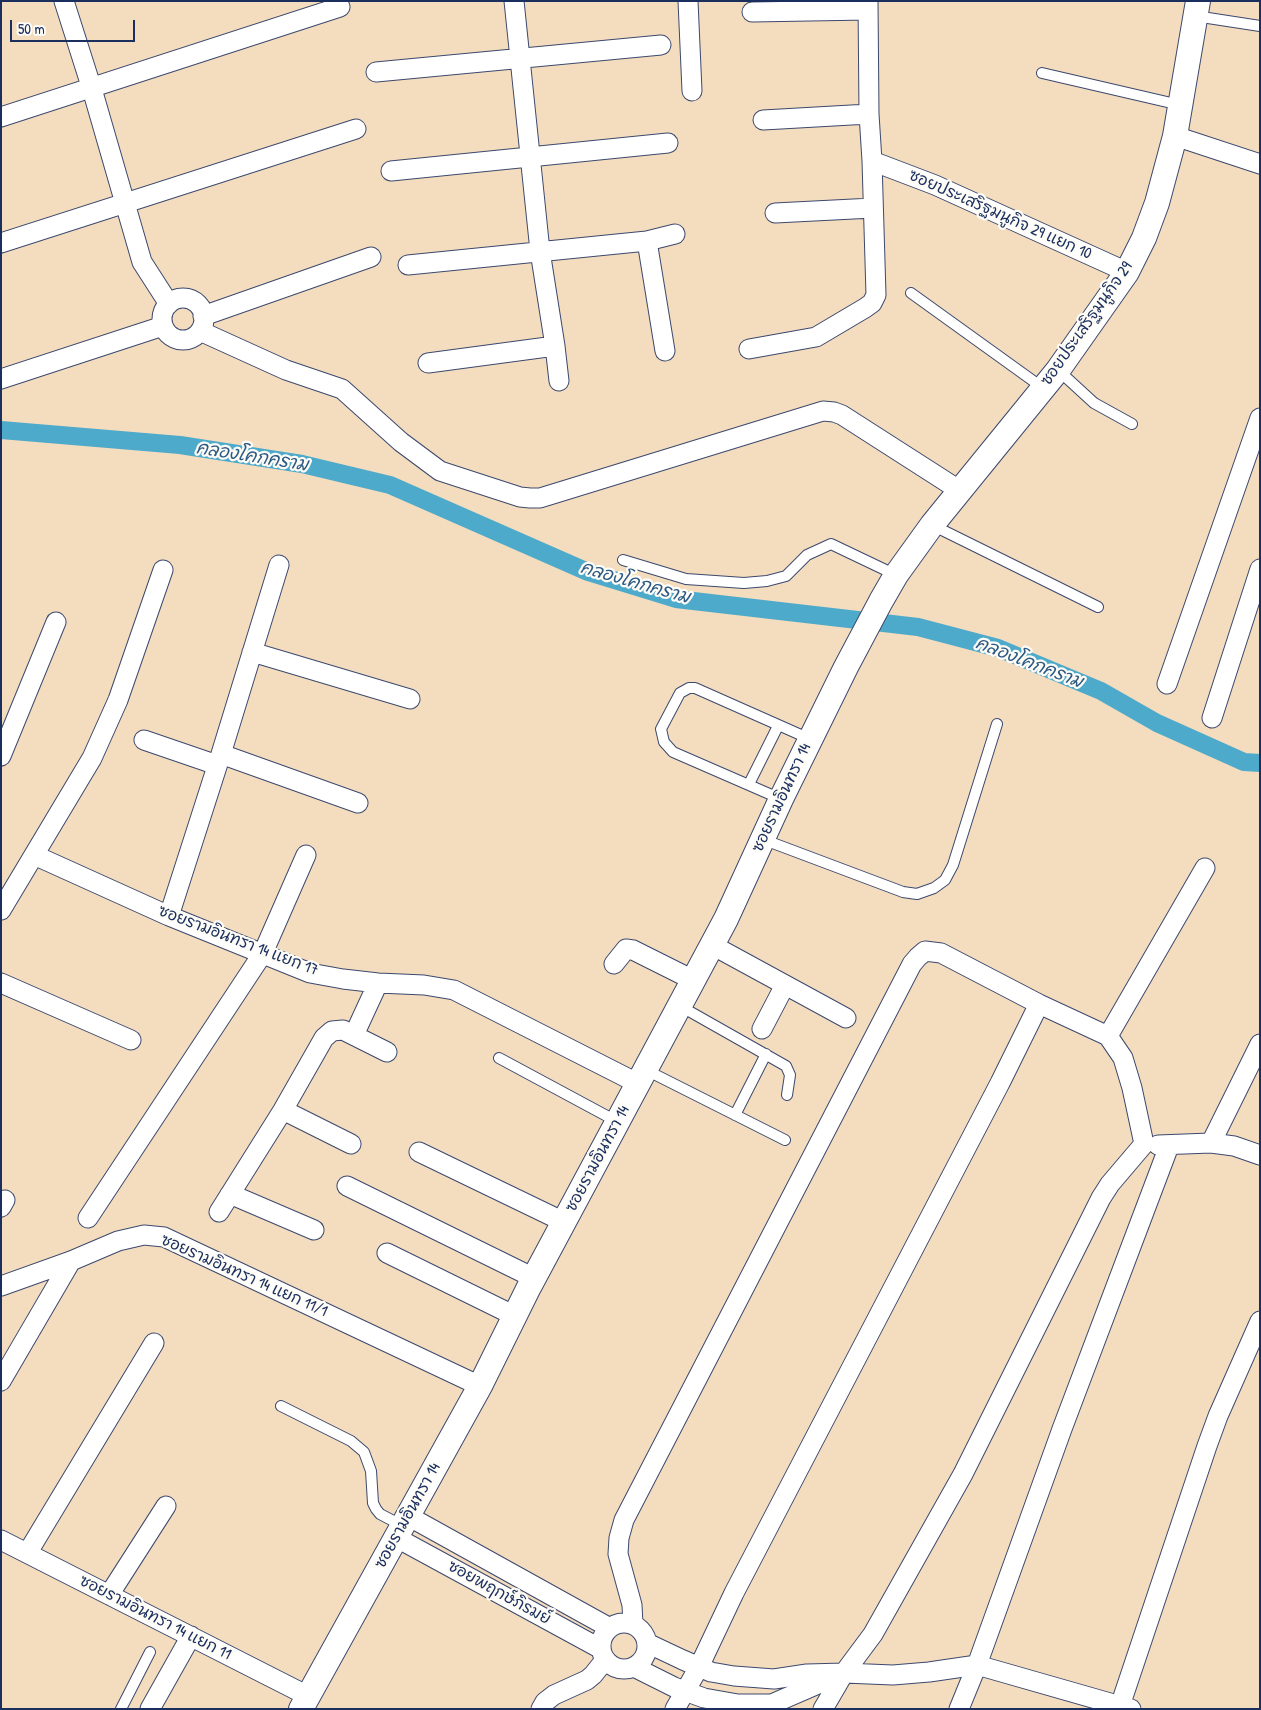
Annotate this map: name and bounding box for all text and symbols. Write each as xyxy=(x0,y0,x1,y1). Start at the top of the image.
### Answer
scale bar xyxy=(12,10,138,42)
text: 50 m xyxy=(18,18,45,39)
street label: ซอยประเสริฐมนูกิจ 29 แยก 10 xyxy=(906,166,1094,264)
street label: ซอยประเสริฐมนูกิจ 29 xyxy=(1037,258,1137,390)
water label: คลองโคกคราม xyxy=(195,437,309,477)
water label: คลองโคกคราม xyxy=(578,557,692,609)
water label: คลองโคกคราม xyxy=(972,633,1086,693)
street label: ซอยรามอินทรา 14 xyxy=(748,741,816,855)
street label: ซอยรามอินทรา 14 แยก 17 xyxy=(155,902,321,980)
street label: ซอยรามอินทรา 14 xyxy=(562,1102,634,1216)
street label: ซอยรามอินทรา 14 แยก 11/1 xyxy=(158,1231,330,1321)
street label: ซอยรามอินทรา 14 xyxy=(371,1460,445,1572)
street label: ซอยพฤกษ์ภิรมย์ xyxy=(444,1557,554,1629)
street label: ซอยรามอินทรา 14 แยก 11 xyxy=(76,1571,234,1665)

